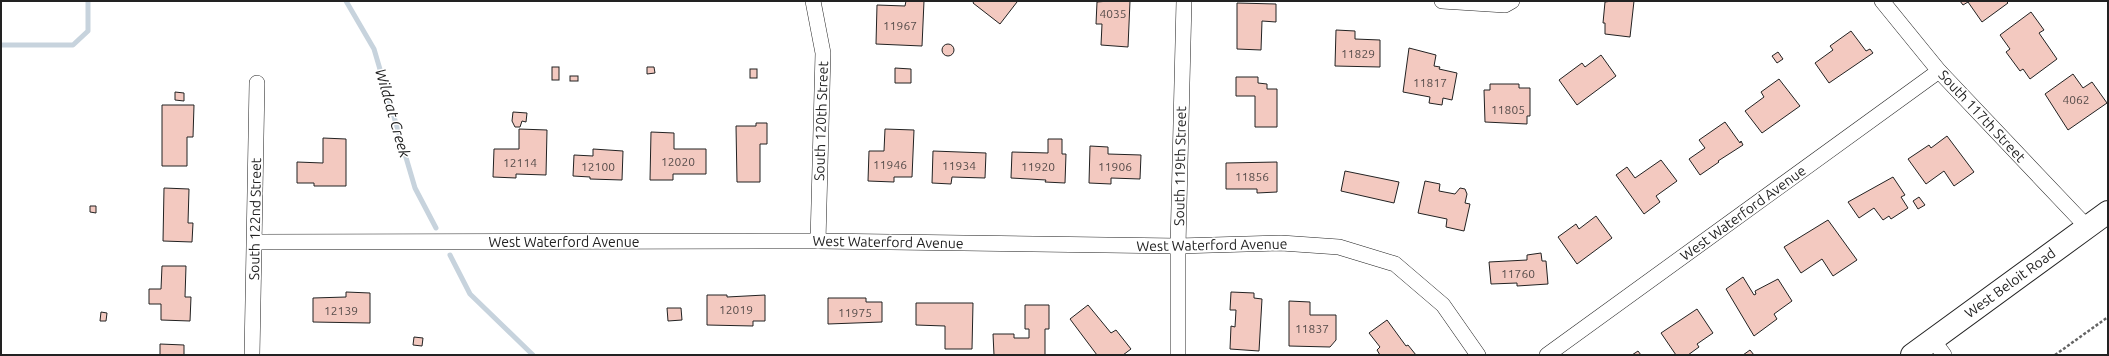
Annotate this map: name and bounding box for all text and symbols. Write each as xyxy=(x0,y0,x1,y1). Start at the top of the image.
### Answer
house number: 4035 xyxy=(1099,7,1127,20)
house number: 11967 xyxy=(883,19,917,32)
house number: 11829 xyxy=(1341,47,1375,60)
street label: South 120th Street xyxy=(811,60,831,181)
water label: Wildcat Creek xyxy=(372,67,414,160)
street label: South 117th Street xyxy=(1935,67,2029,166)
house number: 11817 xyxy=(1413,76,1447,89)
house number: 4062 xyxy=(2062,93,2090,106)
house number: 11805 xyxy=(1491,103,1525,116)
street label: South 119th Street xyxy=(1171,106,1189,226)
house number: 12020 xyxy=(661,155,695,168)
house number: 12114 xyxy=(503,156,537,169)
street label: South 122nd Street xyxy=(246,157,264,280)
house number: 11946 xyxy=(873,158,907,171)
house number: 11934 xyxy=(942,159,976,172)
house number: 12100 xyxy=(581,160,615,173)
house number: 11920 xyxy=(1021,160,1055,173)
house number: 11906 xyxy=(1098,160,1132,173)
street label: West Waterford Avenue xyxy=(1677,162,1809,264)
house number: 11856 xyxy=(1235,170,1269,183)
street label: West Waterford Avenue xyxy=(812,233,964,251)
street label: West Waterford Avenue xyxy=(489,234,640,250)
street label: West Waterford Avenue xyxy=(1136,236,1288,254)
street label: West Beloit Road xyxy=(1962,245,2058,321)
house number: 11760 xyxy=(1501,267,1535,280)
house number: 12019 xyxy=(719,303,753,316)
house number: 12139 xyxy=(324,304,358,317)
house number: 11975 xyxy=(838,306,872,319)
house number: 11837 xyxy=(1295,322,1329,335)

